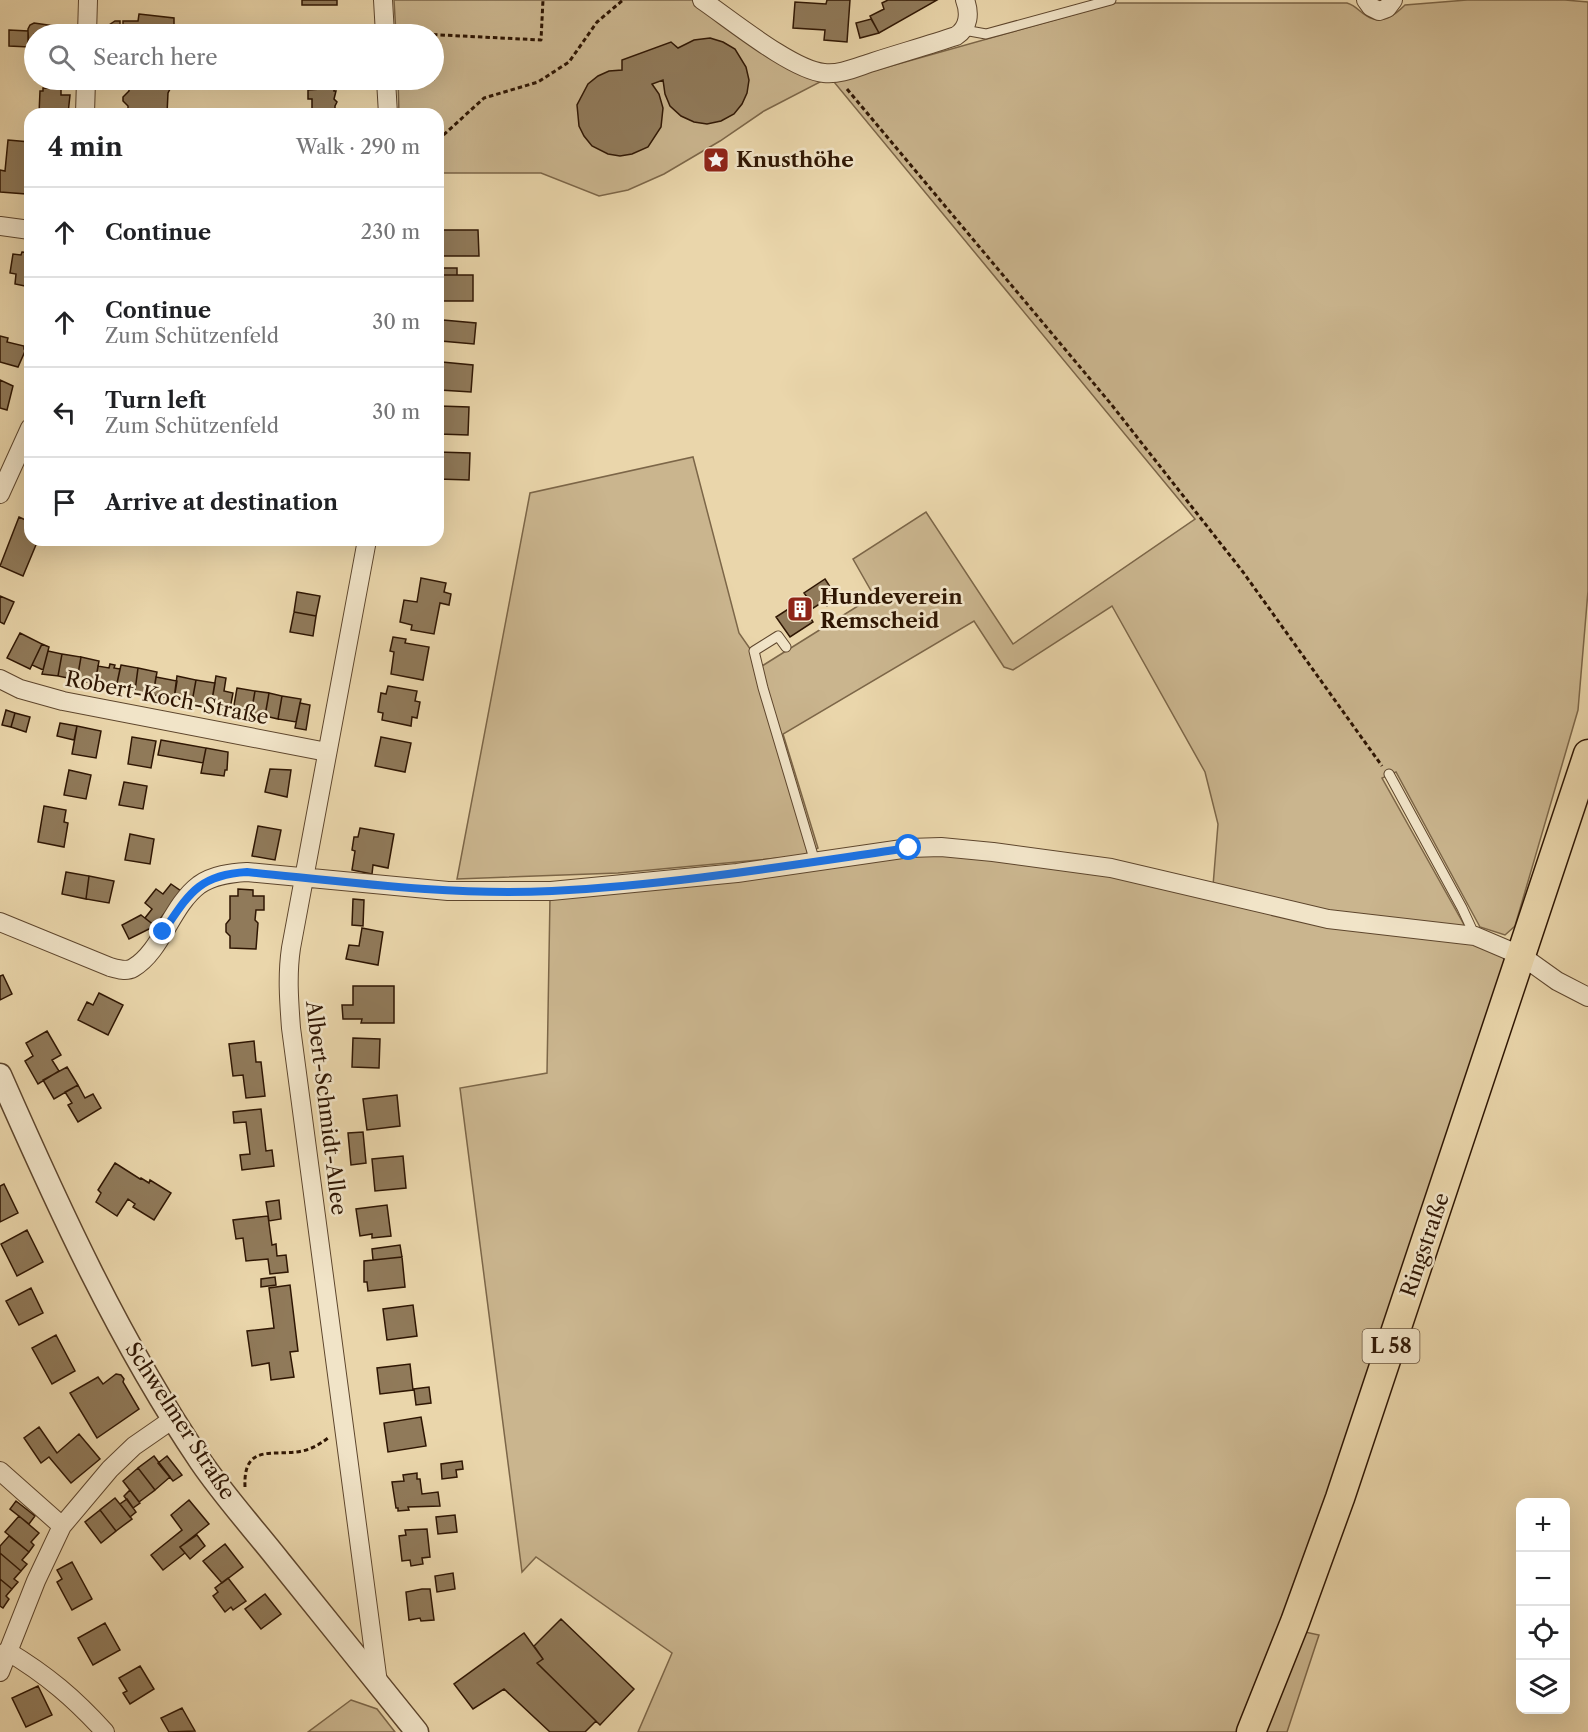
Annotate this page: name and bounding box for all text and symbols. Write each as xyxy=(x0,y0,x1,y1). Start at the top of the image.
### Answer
search box xyxy=(24,24,444,90)
icon: search xyxy=(45,41,78,74)
text: Search here xyxy=(93,44,218,71)
text: 4 min xyxy=(48,131,123,163)
text: Walk · 290 m xyxy=(296,135,420,159)
place icon: Knusthöhe xyxy=(701,145,731,175)
place label: Knusthöhe xyxy=(736,147,854,172)
icon: ahead xyxy=(48,216,81,249)
text: Continue xyxy=(105,219,211,246)
text: 230 m xyxy=(361,220,420,244)
text: Continue xyxy=(105,297,211,324)
icon: ahead xyxy=(48,306,81,339)
text: 30 m xyxy=(372,310,420,334)
text: Zum Schützenfeld xyxy=(105,324,279,348)
text: Turn left xyxy=(105,387,206,414)
icon: left xyxy=(48,396,81,429)
text: 30 m xyxy=(372,400,420,424)
text: Zum Schützenfeld xyxy=(105,414,279,438)
icon: arrive xyxy=(48,486,81,519)
text: Arrive at destination xyxy=(105,489,338,516)
place label: Hundeverein Remscheid xyxy=(820,584,963,633)
building icon: Hundeverein Remscheid xyxy=(785,594,815,624)
street label: Robert-Koch-Straße xyxy=(63,666,271,729)
route start xyxy=(895,834,921,860)
route end xyxy=(149,918,175,944)
street label: Albert-Schmidt-Allee xyxy=(301,998,352,1217)
street label: Ringstraße xyxy=(1395,1189,1454,1300)
road number: L 58 xyxy=(1362,1329,1420,1363)
street label: Schwelmer Straße xyxy=(120,1337,241,1504)
map controls xyxy=(1516,1498,1570,1714)
button: + xyxy=(1516,1498,1570,1552)
button: − xyxy=(1516,1552,1570,1606)
button: locate xyxy=(1516,1606,1570,1660)
button: layers xyxy=(1516,1660,1570,1714)

